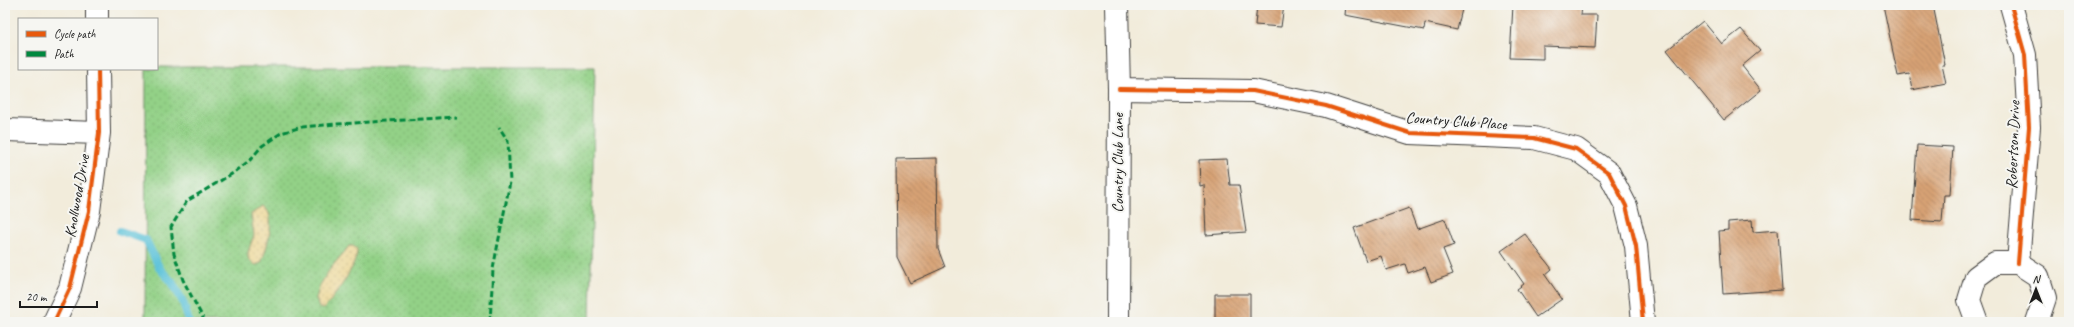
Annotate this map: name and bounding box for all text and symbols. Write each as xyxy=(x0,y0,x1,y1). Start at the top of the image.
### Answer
legend xyxy=(18,18,158,70)
text: Cycle path xyxy=(54,26,96,42)
text: Path xyxy=(54,46,74,62)
street label: Robertson Drive xyxy=(2001,99,2025,189)
street label: Country Club Place xyxy=(1405,107,1509,135)
street label: Country Club Lane xyxy=(1108,112,1128,213)
street label: Knollwood Drive xyxy=(60,151,94,239)
north arrow xyxy=(2016,269,2056,309)
text: N xyxy=(2033,272,2042,286)
scale bar xyxy=(20,283,97,309)
text: 20 m xyxy=(26,289,48,305)

